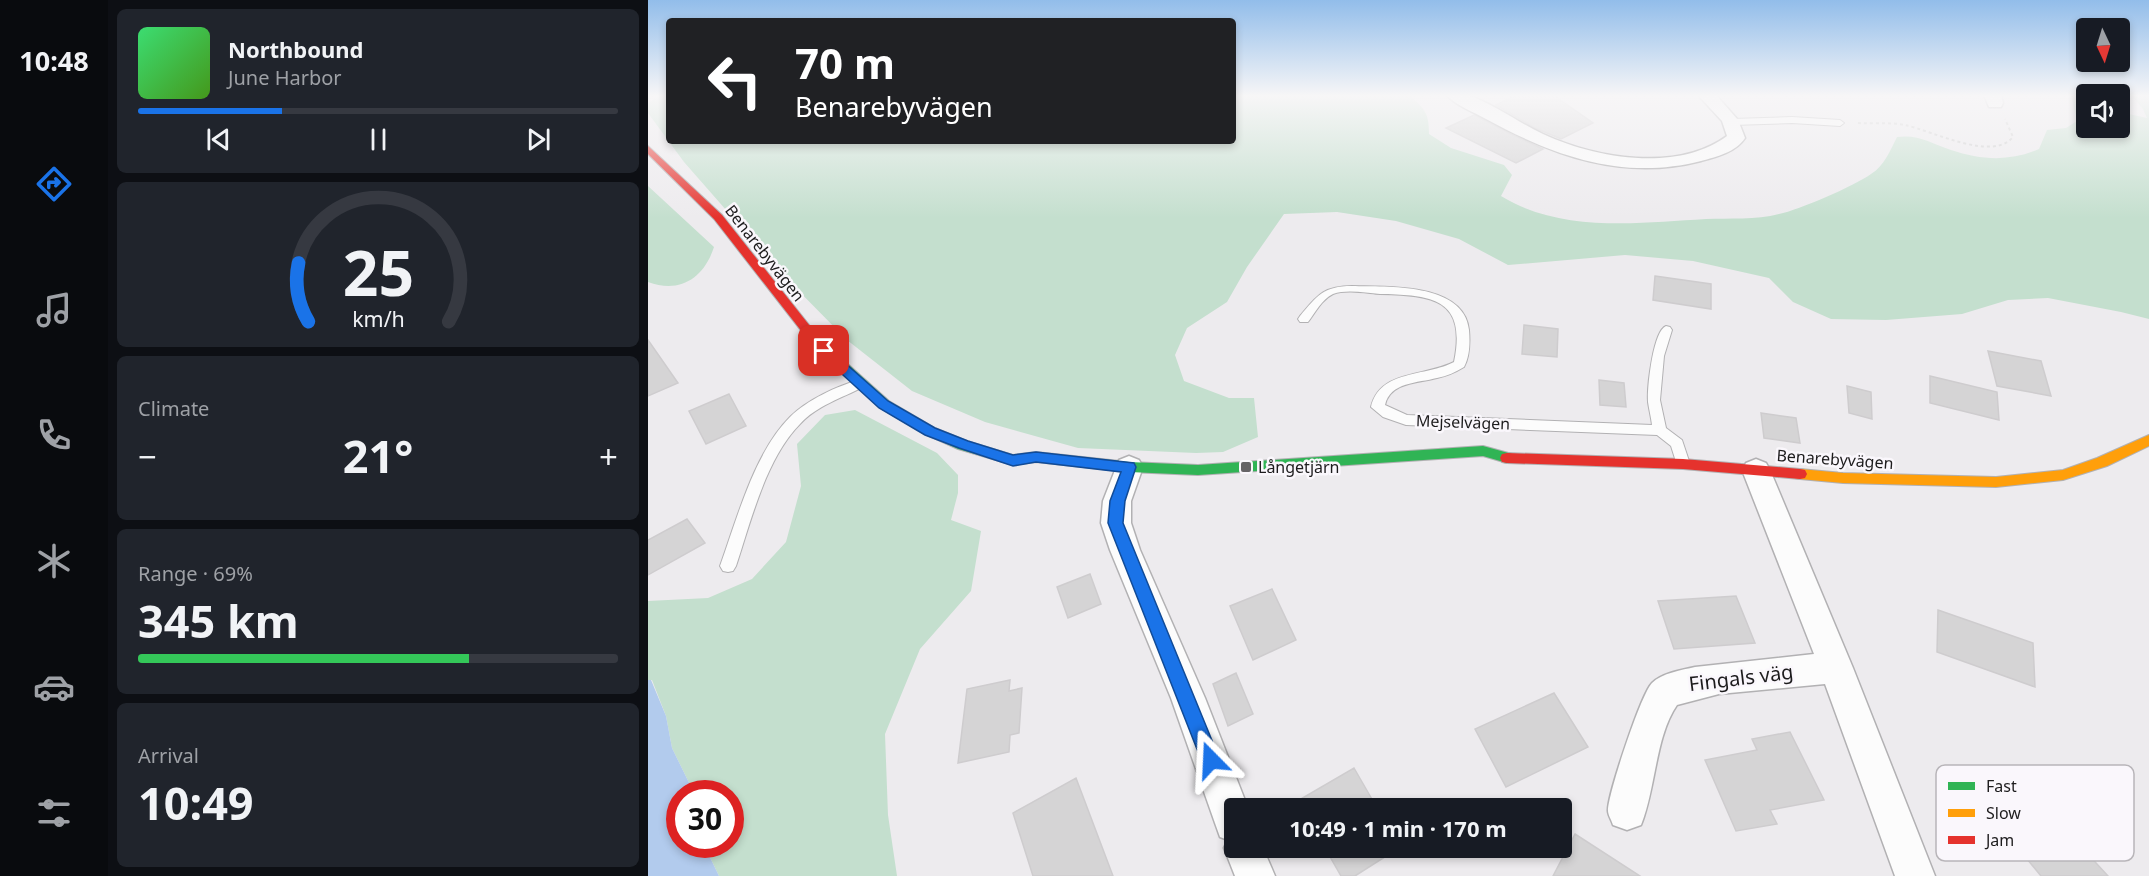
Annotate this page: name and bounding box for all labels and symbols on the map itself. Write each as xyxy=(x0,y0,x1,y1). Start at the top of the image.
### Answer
north arrow xyxy=(2076,18,2130,72)
street label: Benarebyvägen xyxy=(720,200,810,306)
pin xyxy=(798,325,849,376)
street label: Mejselvägen xyxy=(1415,409,1511,435)
street label: Benarebyvägen xyxy=(1776,444,1894,474)
place label: Långetjärn xyxy=(1258,456,1340,478)
marker: Långetjärn xyxy=(1239,460,1253,474)
street label: Fingals väg xyxy=(1687,658,1795,697)
position arrow xyxy=(1179,728,1243,792)
legend xyxy=(1936,765,2134,861)
text: Fast xyxy=(1986,775,2017,797)
speed limit sign: 30 xyxy=(666,780,744,858)
text: Slow xyxy=(1986,802,2021,824)
text: Jam xyxy=(1984,829,2014,851)

